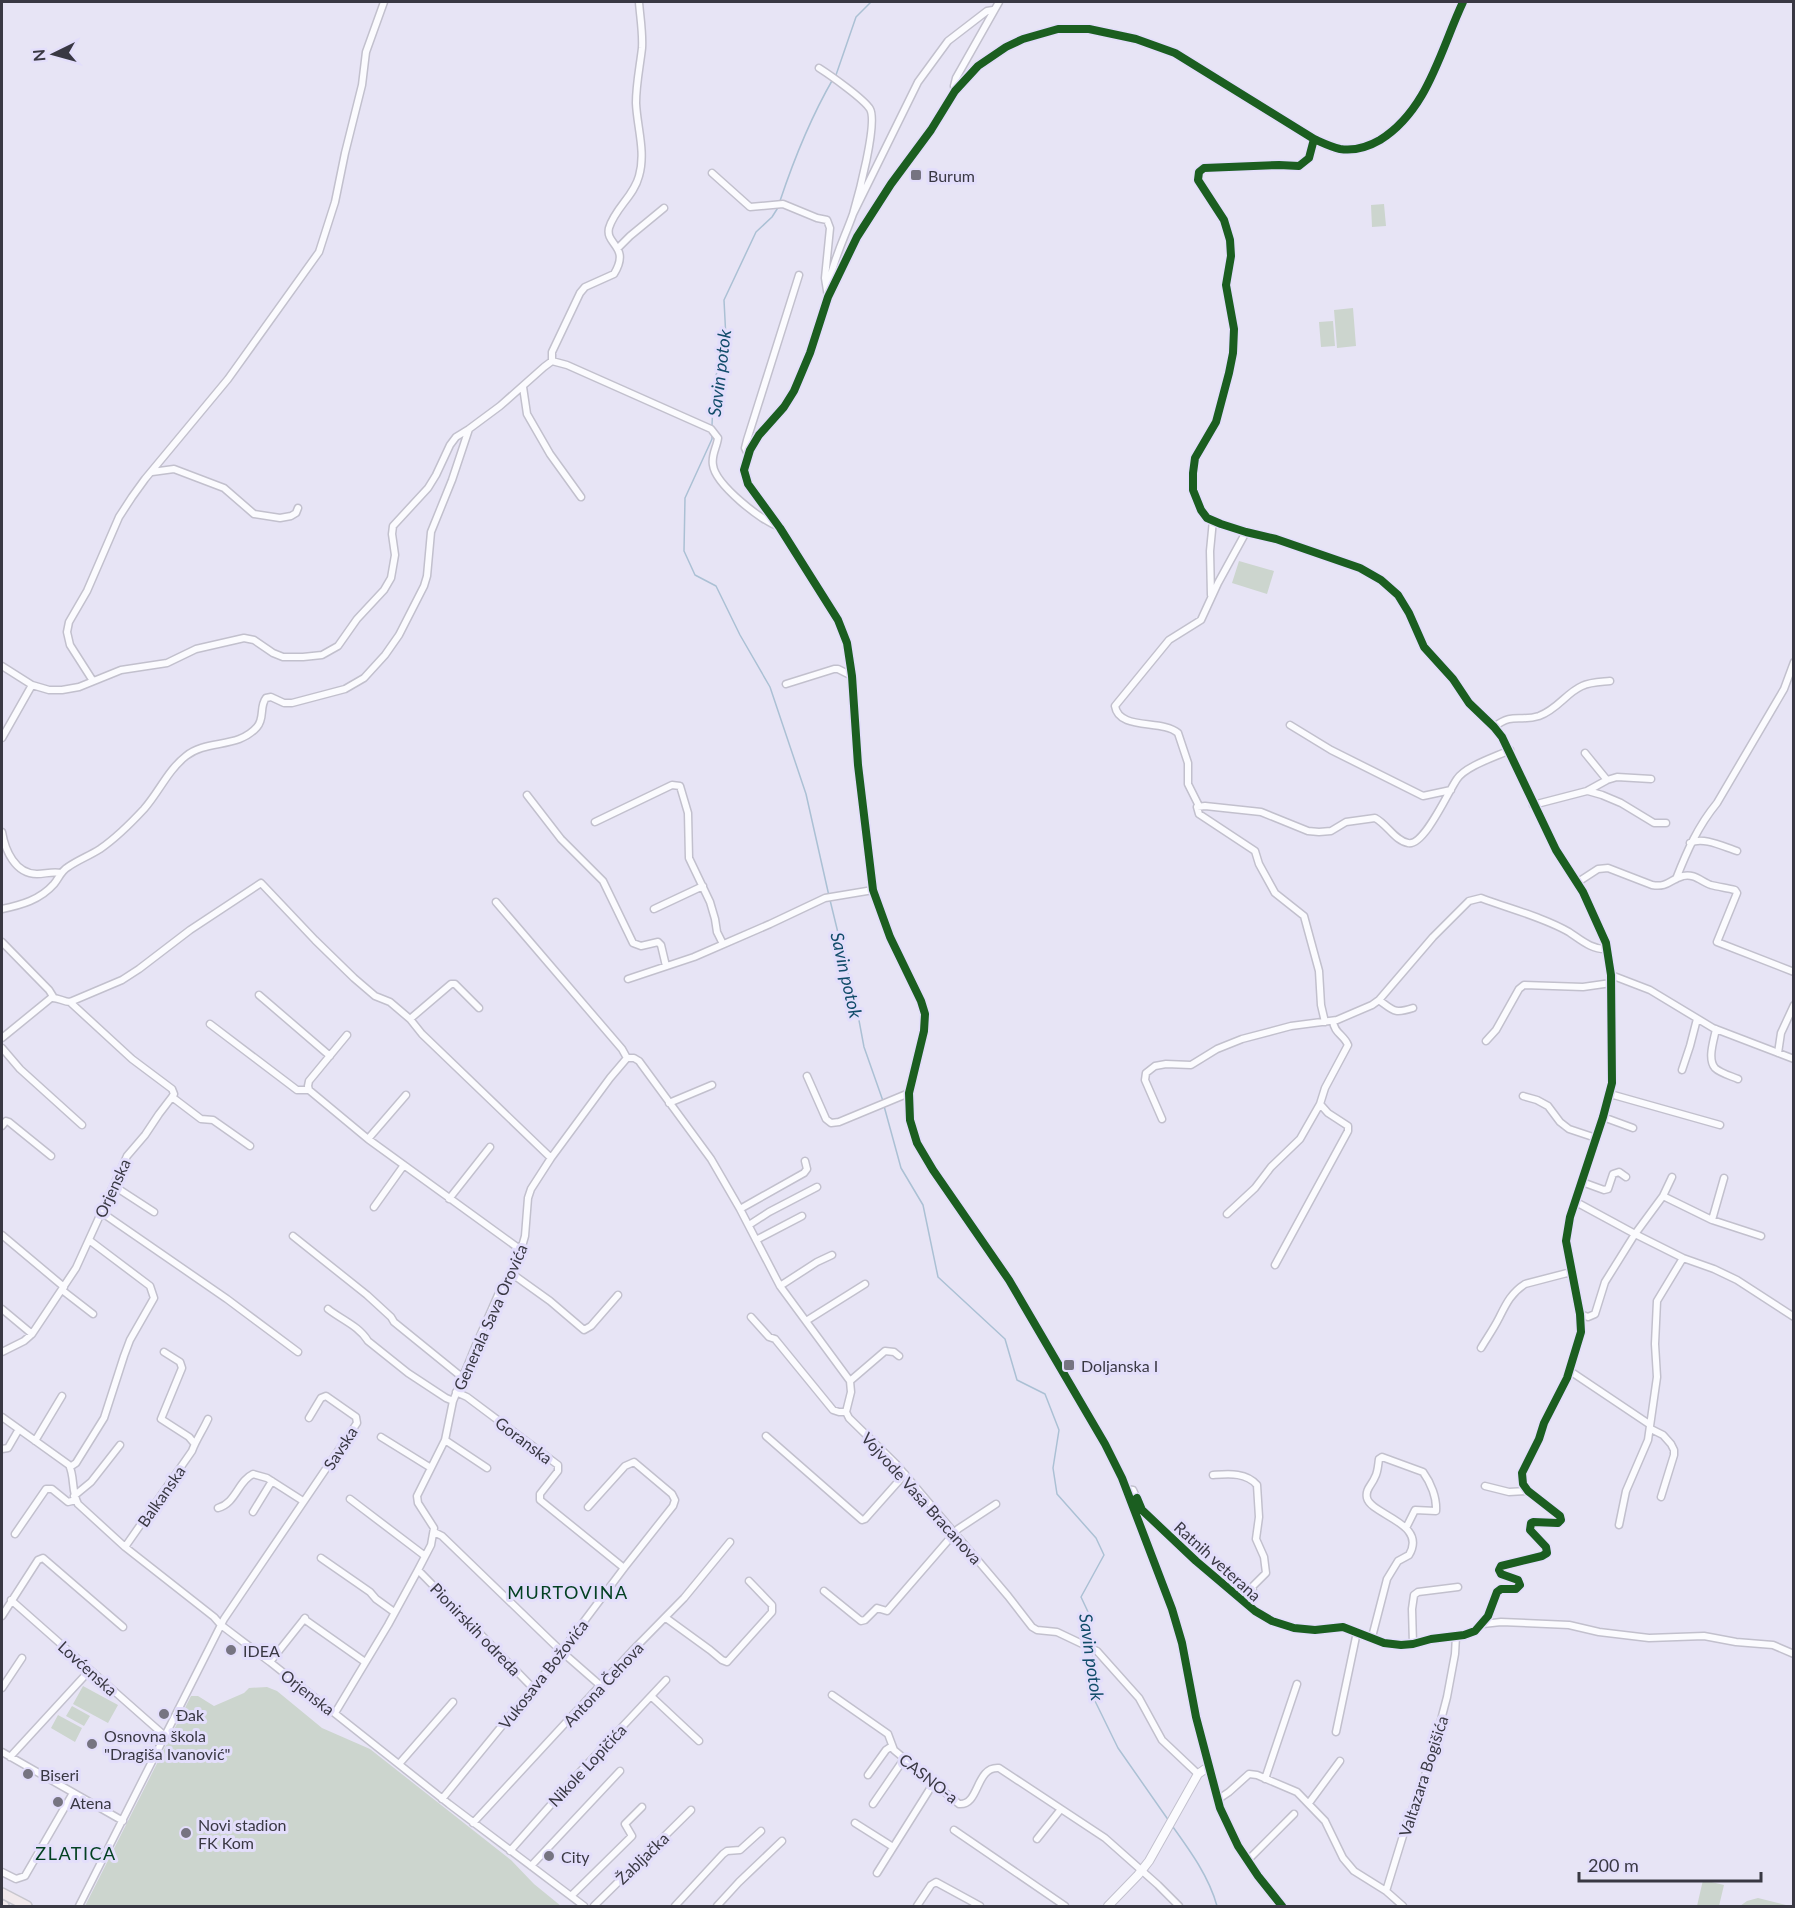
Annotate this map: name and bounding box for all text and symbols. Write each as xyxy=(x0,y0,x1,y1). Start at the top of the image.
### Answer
north arrow xyxy=(24,24,84,84)
text: N xyxy=(29,48,49,62)
place label: Burum xyxy=(928,166,975,185)
marker: Burum xyxy=(909,168,923,182)
water label: Savin potok xyxy=(703,328,735,418)
water label: Savin potok xyxy=(826,930,868,1021)
street label: Orjenska xyxy=(90,1156,134,1220)
street label: Generala Sava Orovića xyxy=(449,1241,531,1393)
place label: Doljanska I xyxy=(1081,1356,1158,1375)
marker: Doljanska I xyxy=(1062,1358,1076,1372)
street label: Goranska xyxy=(492,1412,556,1468)
street label: Savska xyxy=(319,1423,361,1473)
street label: Vojvode Vasa Bracanova xyxy=(858,1428,986,1568)
street label: Balkanska xyxy=(133,1462,189,1530)
street label: Ratnih veterana xyxy=(1171,1517,1265,1605)
street label: Pionirskih odreda xyxy=(427,1579,525,1679)
district label: MURTOVINA xyxy=(507,1581,629,1603)
water label: Savin potok xyxy=(1075,1612,1109,1702)
street label: Vukosava Božovića xyxy=(494,1616,592,1732)
street label: Lovćenska xyxy=(55,1637,121,1699)
street label: Antona Čehova xyxy=(559,1638,647,1730)
place label: IDEA xyxy=(243,1641,280,1660)
marker: IDEA xyxy=(224,1643,238,1657)
street label: Orjenska xyxy=(277,1665,339,1719)
place label: Đak xyxy=(176,1705,205,1724)
marker: Đak xyxy=(157,1707,171,1721)
street label: Valtazara Bogišića xyxy=(1395,1713,1451,1839)
street label: Nikole Lopičića xyxy=(544,1720,630,1810)
place label: Osnovna škola "Dragiša Ivanović" xyxy=(104,1726,230,1763)
marker: Osnovna škola "Dragiša Ivanović" xyxy=(85,1737,99,1751)
street label: CASNO-a xyxy=(896,1749,962,1807)
place label: Biseri xyxy=(40,1765,79,1784)
marker: Biseri xyxy=(21,1767,35,1781)
place label: Atena xyxy=(70,1793,111,1812)
marker: Atena xyxy=(51,1795,65,1809)
place label: Novi stadion FK Kom xyxy=(198,1815,286,1852)
marker: Novi stadion FK Kom xyxy=(179,1826,193,1840)
street label: Žabljačka xyxy=(612,1828,672,1888)
district label: ZLATICA xyxy=(35,1842,117,1864)
scale bar xyxy=(1579,1845,1760,1883)
place label: City xyxy=(561,1847,590,1866)
marker: City xyxy=(542,1849,556,1863)
text: 200 m xyxy=(1588,1854,1639,1876)

